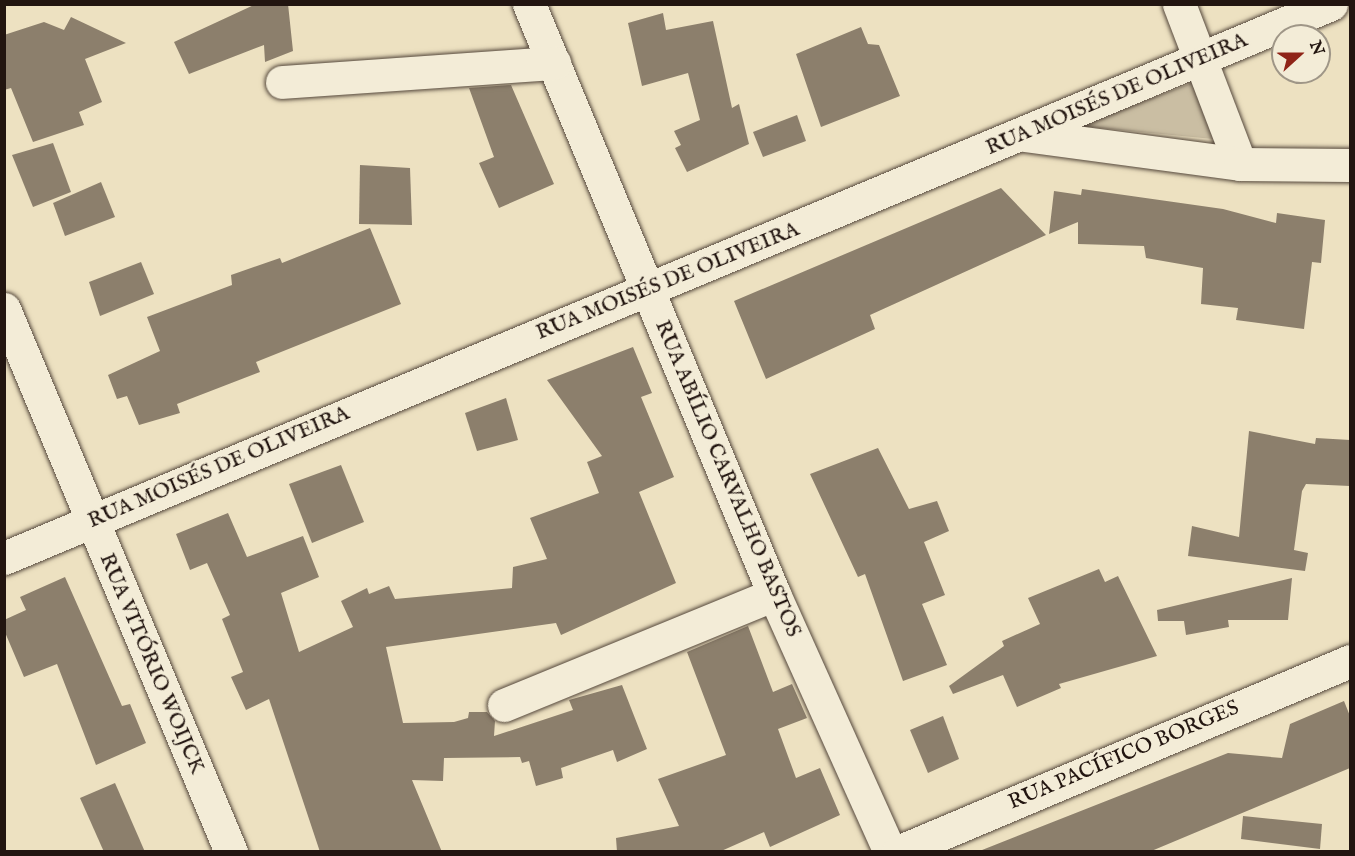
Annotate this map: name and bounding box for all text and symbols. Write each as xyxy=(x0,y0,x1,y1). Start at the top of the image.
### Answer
north arrow xyxy=(1271,24,1331,84)
street label: RUA MOISÉS DE OLIVEIRA xyxy=(983,28,1251,162)
text: N xyxy=(1304,38,1328,58)
street label: RUA MOISÉS DE OLIVEIRA xyxy=(533,218,803,346)
street label: RUA ABÍLIO CARVALHO BASTOS xyxy=(649,317,805,641)
street label: RUA MOISÉS DE OLIVEIRA xyxy=(85,401,353,535)
street label: RUA VITÓRIO WOIJCK xyxy=(93,550,209,778)
street label: RUA PACÍFICO BORGES xyxy=(1005,696,1243,816)

